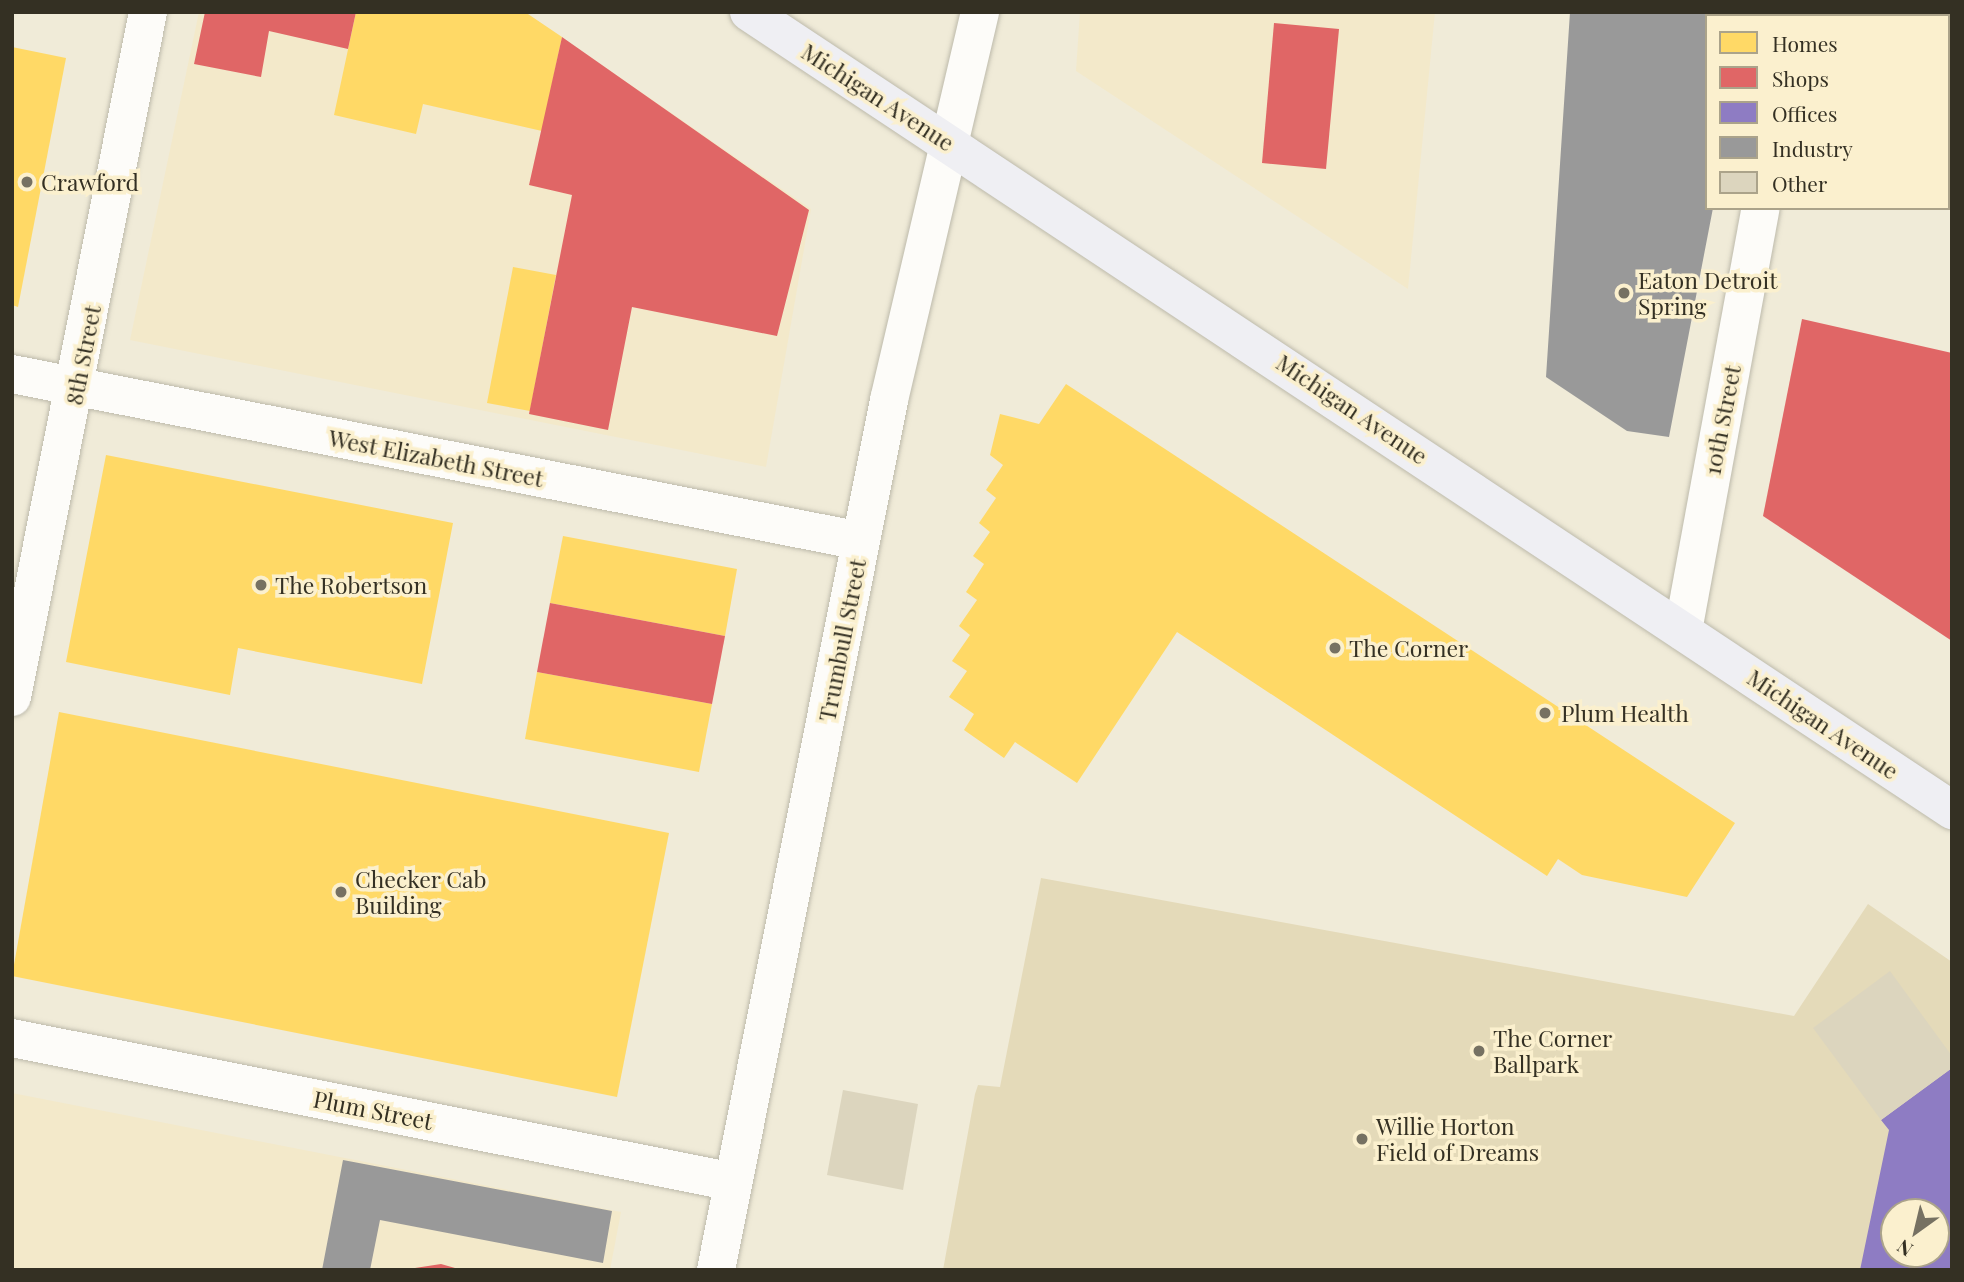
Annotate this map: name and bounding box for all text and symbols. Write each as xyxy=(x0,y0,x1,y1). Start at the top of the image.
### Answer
legend xyxy=(1705,14,1950,210)
text: Homes xyxy=(1772,29,1838,57)
street label: Michigan Avenue xyxy=(796,37,960,157)
text: Shops xyxy=(1772,64,1829,92)
text: Offices xyxy=(1772,99,1837,127)
text: Industry xyxy=(1772,134,1853,162)
place label: Crawford xyxy=(41,168,139,196)
text: Other xyxy=(1772,169,1827,197)
marker: Crawford xyxy=(19,174,35,190)
place label: Eaton Detroit Spring xyxy=(1638,266,1777,320)
marker: Eaton Detroit Spring xyxy=(1616,285,1632,301)
street label: 8th Street xyxy=(60,303,106,407)
street label: Michigan Avenue xyxy=(1271,348,1433,470)
street label: 10th Street xyxy=(1698,363,1746,477)
street label: West Elizabeth Street xyxy=(326,424,546,492)
street label: Trumbull Street xyxy=(813,556,871,724)
place label: The Robertson xyxy=(275,571,427,599)
marker: The Robertson xyxy=(253,577,269,593)
place label: The Corner xyxy=(1349,634,1468,662)
marker: The Corner xyxy=(1327,640,1343,656)
street label: Michigan Avenue xyxy=(1742,663,1904,785)
place label: Plum Health xyxy=(1561,699,1689,727)
marker: Plum Health xyxy=(1535,703,1555,723)
place label: Checker Cab Building xyxy=(355,865,487,919)
marker: Checker Cab Building xyxy=(333,884,349,900)
place label: The Corner Ballpark xyxy=(1493,1024,1612,1078)
marker: The Corner Ballpark xyxy=(1471,1043,1487,1059)
street label: Plum Street xyxy=(311,1085,435,1135)
place label: Willie Horton Field of Dreams xyxy=(1376,1112,1539,1166)
marker: Willie Horton Field of Dreams xyxy=(1354,1131,1370,1147)
north arrow xyxy=(1880,1198,1950,1268)
text: N xyxy=(1891,1234,1917,1263)

